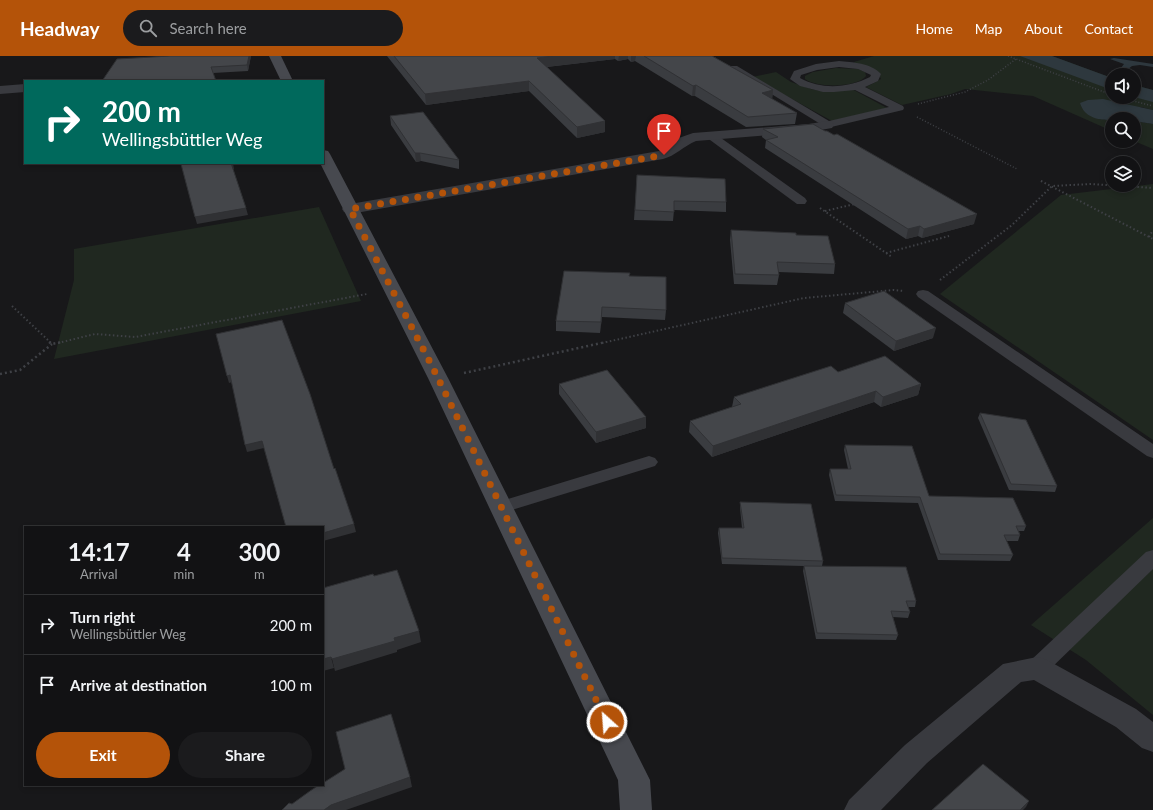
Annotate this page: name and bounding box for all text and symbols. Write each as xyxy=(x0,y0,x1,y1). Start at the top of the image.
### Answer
search box xyxy=(123,10,403,46)
text: Headway xyxy=(20,17,99,40)
icon: search xyxy=(137,17,159,39)
text: Search here xyxy=(169,19,247,37)
text: Home xyxy=(915,20,953,37)
text: Map xyxy=(975,20,1002,37)
text: About xyxy=(1024,20,1062,37)
text: Contact xyxy=(1084,20,1133,37)
map controls xyxy=(1105,68,1141,192)
button: sound xyxy=(1105,68,1141,104)
text: 200 m xyxy=(102,94,181,128)
icon: right xyxy=(36,96,88,148)
button: search xyxy=(1105,112,1141,148)
pin xyxy=(647,114,681,155)
icon: arrive xyxy=(653,120,675,142)
text: Wellingsbüttler Weg xyxy=(102,128,262,150)
button: layers xyxy=(1105,156,1141,192)
text: 14:17 xyxy=(68,537,130,566)
text: 4 xyxy=(177,537,191,566)
text: 300 xyxy=(238,537,280,566)
text: Arrival xyxy=(80,566,117,582)
text: min xyxy=(174,566,195,582)
text: m xyxy=(254,566,265,582)
text: Turn right xyxy=(70,608,135,626)
icon: right xyxy=(36,614,58,636)
text: 200 m xyxy=(270,616,312,634)
text: Wellingsbüttler Weg xyxy=(70,626,186,642)
icon: arrive xyxy=(36,674,58,696)
text: Arrive at destination xyxy=(70,676,207,694)
text: 100 m xyxy=(270,676,312,694)
position arrow xyxy=(586,701,628,743)
button: Exit xyxy=(36,732,170,778)
button: Share xyxy=(178,732,312,778)

